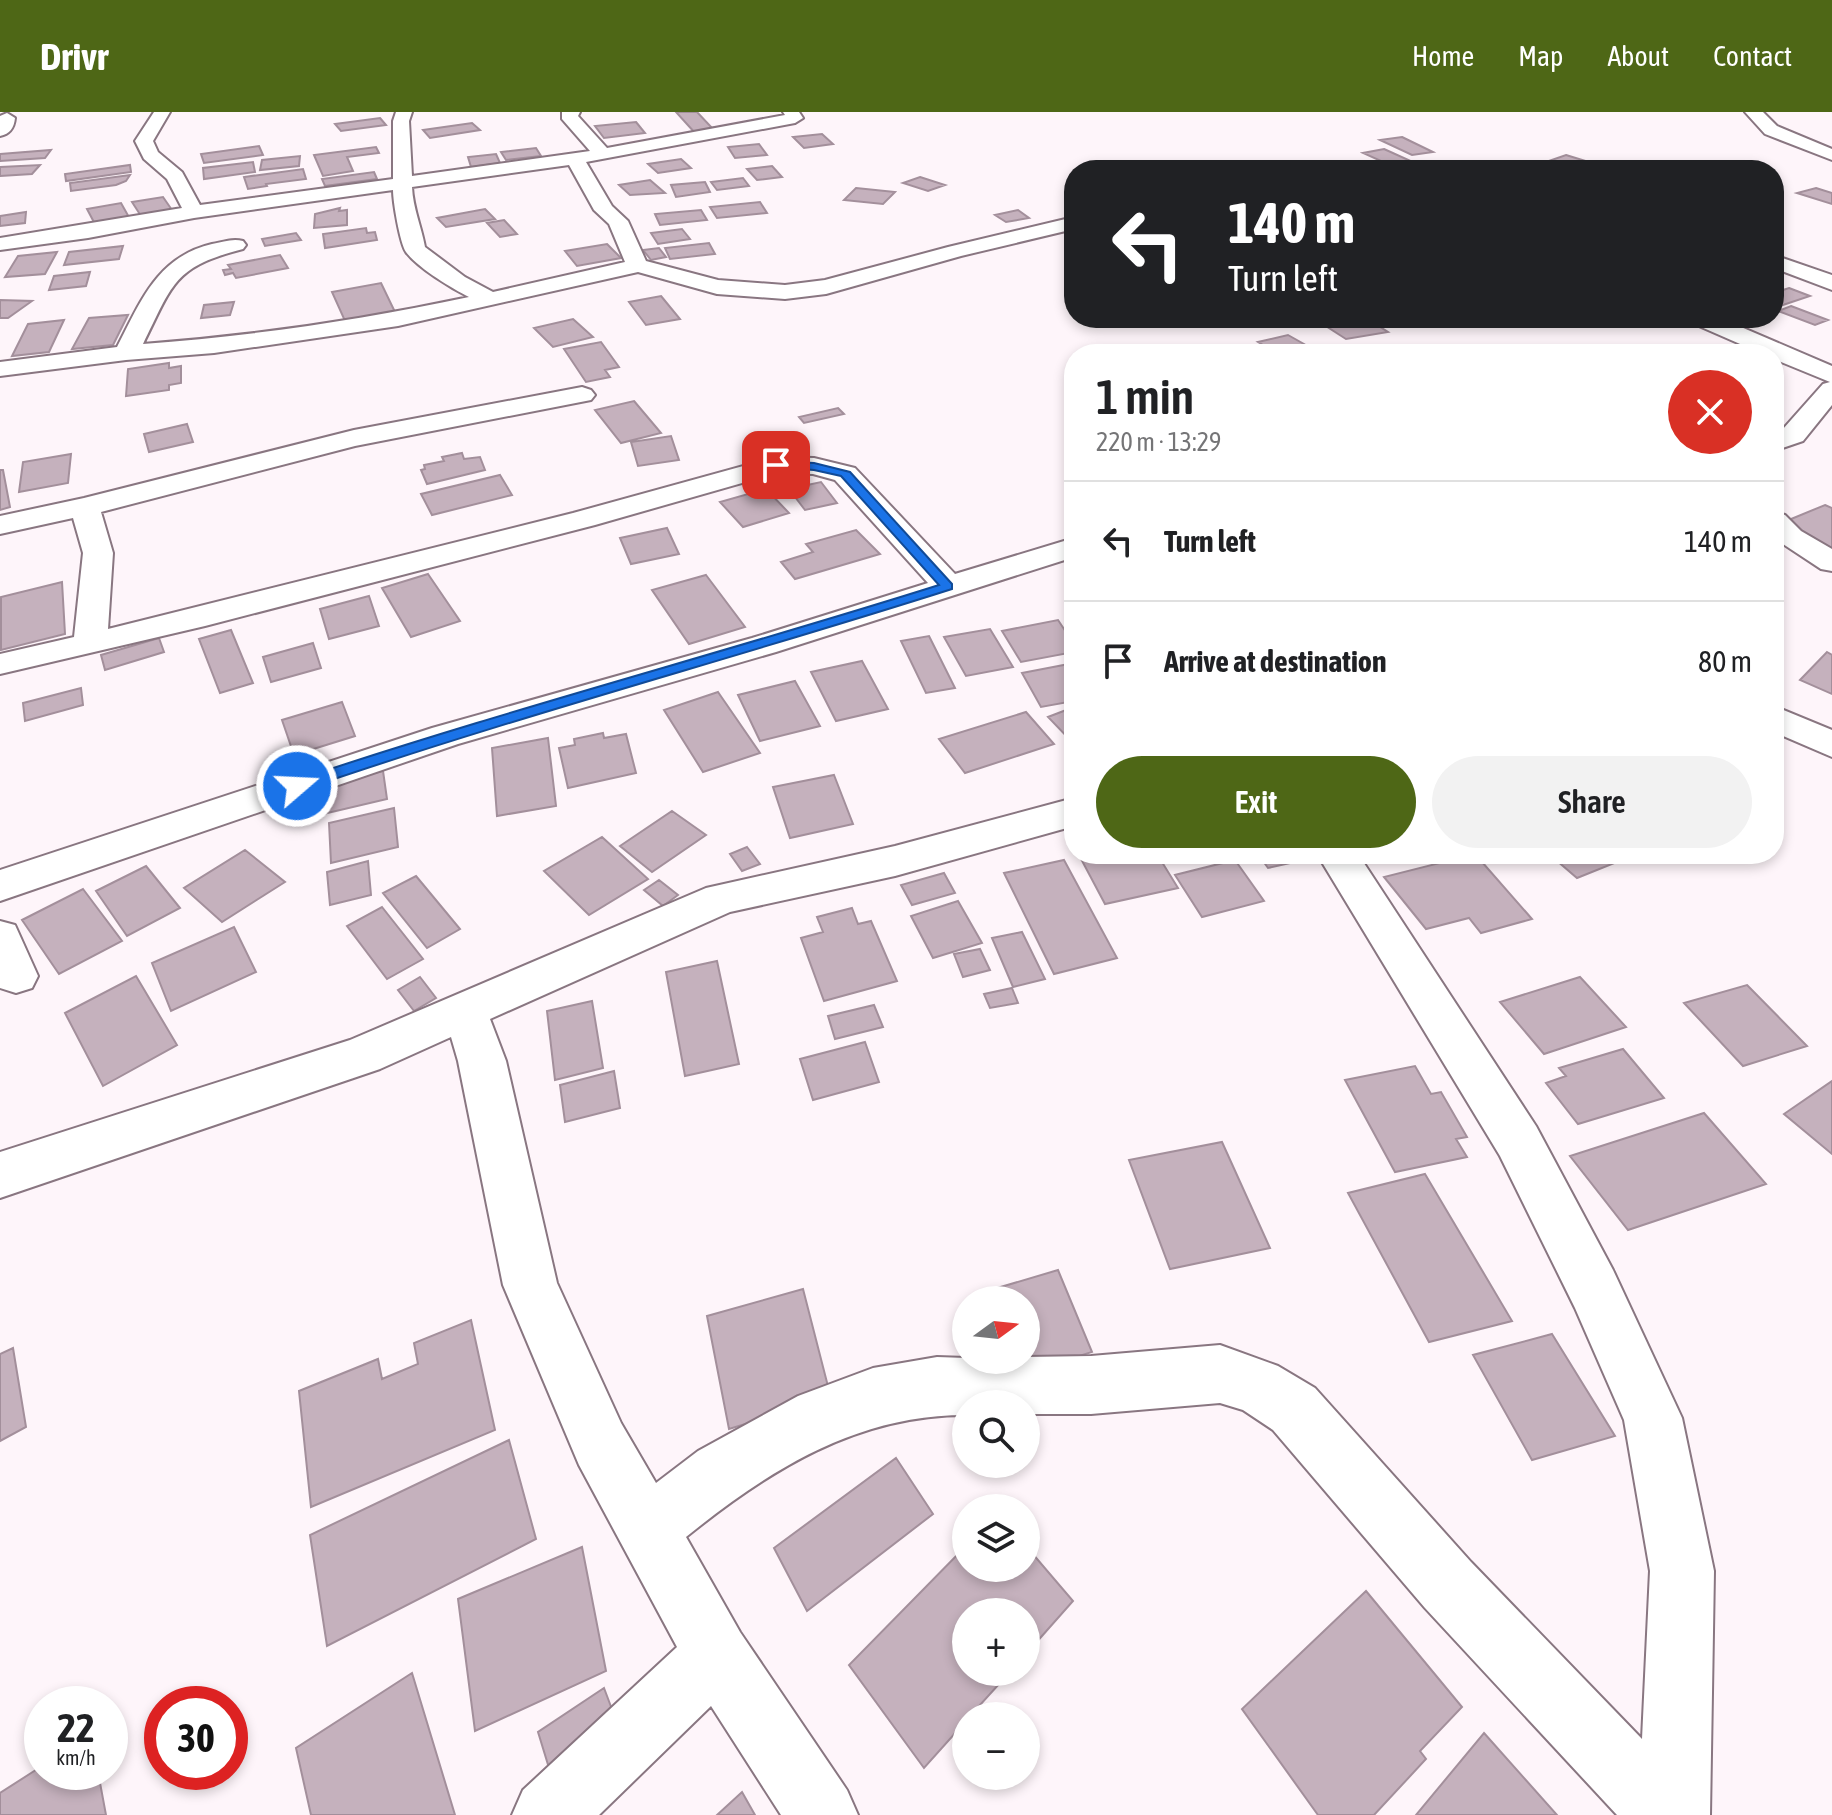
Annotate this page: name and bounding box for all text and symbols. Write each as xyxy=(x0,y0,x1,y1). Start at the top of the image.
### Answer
text: Drivr xyxy=(40,35,108,78)
text: Home xyxy=(1412,40,1474,72)
text: Map xyxy=(1518,40,1563,72)
text: About xyxy=(1607,40,1669,72)
text: Contact xyxy=(1713,40,1792,72)
text: 140 m xyxy=(1228,191,1355,255)
icon: left xyxy=(1096,192,1200,296)
text: Turn left xyxy=(1228,257,1338,299)
text: 1 min xyxy=(1096,369,1194,424)
button: close xyxy=(1668,370,1752,454)
text: 220 m · 13:29 xyxy=(1096,427,1221,457)
pin xyxy=(742,431,810,499)
icon: arrive xyxy=(754,443,798,487)
icon: left xyxy=(1096,519,1140,563)
text: Turn left xyxy=(1164,524,1256,558)
text: 140 m xyxy=(1684,524,1752,558)
icon: arrive xyxy=(1096,639,1140,683)
text: Arrive at destination xyxy=(1164,644,1386,678)
text: 80 m xyxy=(1698,644,1752,678)
position arrow xyxy=(255,744,339,828)
button: Exit xyxy=(1096,756,1416,848)
button: Share xyxy=(1432,756,1752,848)
north arrow xyxy=(952,1286,1040,1374)
map controls xyxy=(952,1286,1040,1790)
button: search xyxy=(952,1390,1040,1478)
button: layers xyxy=(952,1494,1040,1582)
button: + xyxy=(952,1598,1040,1686)
speed limit sign: 30 xyxy=(144,1686,248,1790)
button: − xyxy=(952,1702,1040,1790)
text: 22 xyxy=(57,1705,95,1750)
text: km/h xyxy=(56,1746,96,1769)

